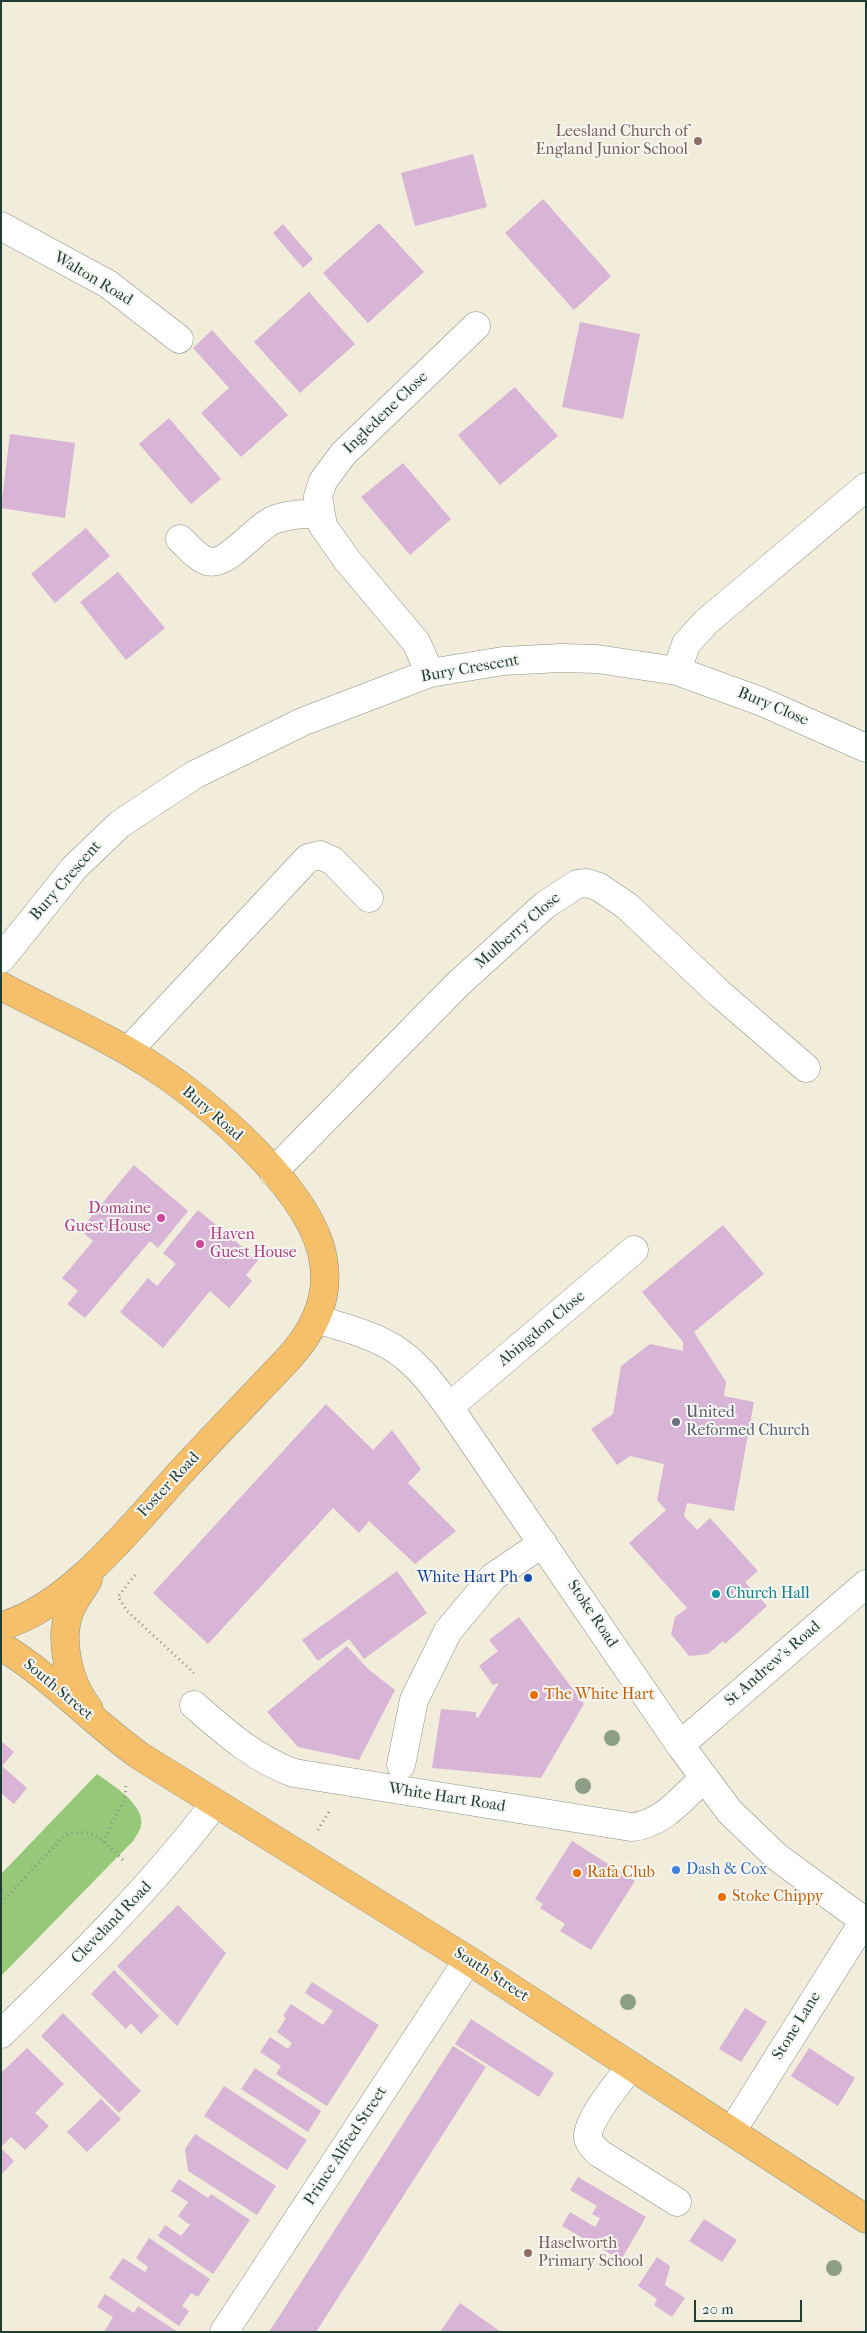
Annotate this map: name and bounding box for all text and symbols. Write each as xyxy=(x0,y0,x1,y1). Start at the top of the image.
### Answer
place label: Leesland Church of England Junior School xyxy=(536,122,688,160)
marker: Leesland Church of England Junior School xyxy=(692,135,704,147)
street label: Walton Road xyxy=(50,248,136,310)
street label: Ingledene Close xyxy=(340,368,432,458)
street label: Bury Crescent xyxy=(419,651,521,687)
street label: Bury Close xyxy=(735,683,811,731)
street label: Bury Crescent xyxy=(26,837,106,925)
street label: Mulberry Close xyxy=(471,889,565,973)
street label: Bury Road xyxy=(178,1083,246,1145)
place label: Domaine Guest House xyxy=(64,1199,151,1237)
marker: Domaine Guest House xyxy=(155,1212,167,1224)
place label: Haven Guest House xyxy=(210,1225,297,1263)
marker: Haven Guest House xyxy=(194,1238,206,1250)
street label: Abingdon Close xyxy=(495,1287,589,1371)
place label: United Reformed Church xyxy=(686,1403,810,1441)
marker: United Reformed Church xyxy=(670,1416,682,1428)
street label: Foster Road xyxy=(134,1448,204,1522)
place label: White Hart Ph xyxy=(417,1568,518,1588)
marker: White Hart Ph xyxy=(522,1572,534,1584)
street label: Stoke Road xyxy=(563,1577,621,1651)
place label: Church Hall xyxy=(726,1584,810,1604)
marker: Church Hall xyxy=(710,1588,722,1600)
street label: St Andrew's Road xyxy=(721,1617,825,1711)
street label: South Street xyxy=(19,1655,97,1725)
place label: The White Hart xyxy=(544,1685,654,1705)
marker: The White Hart xyxy=(528,1689,540,1701)
street label: White Hart Road xyxy=(387,1779,507,1817)
place label: Dash & Cox xyxy=(686,1860,767,1880)
place label: Rafa Club xyxy=(587,1863,655,1883)
marker: Dash & Cox xyxy=(670,1864,682,1876)
marker: Rafa Club xyxy=(571,1867,583,1879)
street label: Cleveland Road xyxy=(68,1878,156,1968)
place label: Stoke Chippy xyxy=(732,1887,823,1907)
marker: Stoke Chippy xyxy=(716,1891,728,1903)
street label: South Street xyxy=(450,1944,532,2006)
street label: Stone Lane xyxy=(769,1988,825,2064)
street label: Prince Alfred Street xyxy=(300,2083,392,2209)
place label: Haselworth Primary School xyxy=(538,2234,643,2272)
marker: Haselworth Primary School xyxy=(522,2247,534,2259)
scale bar xyxy=(697,2290,804,2322)
text: 20 m xyxy=(702,2300,734,2318)

